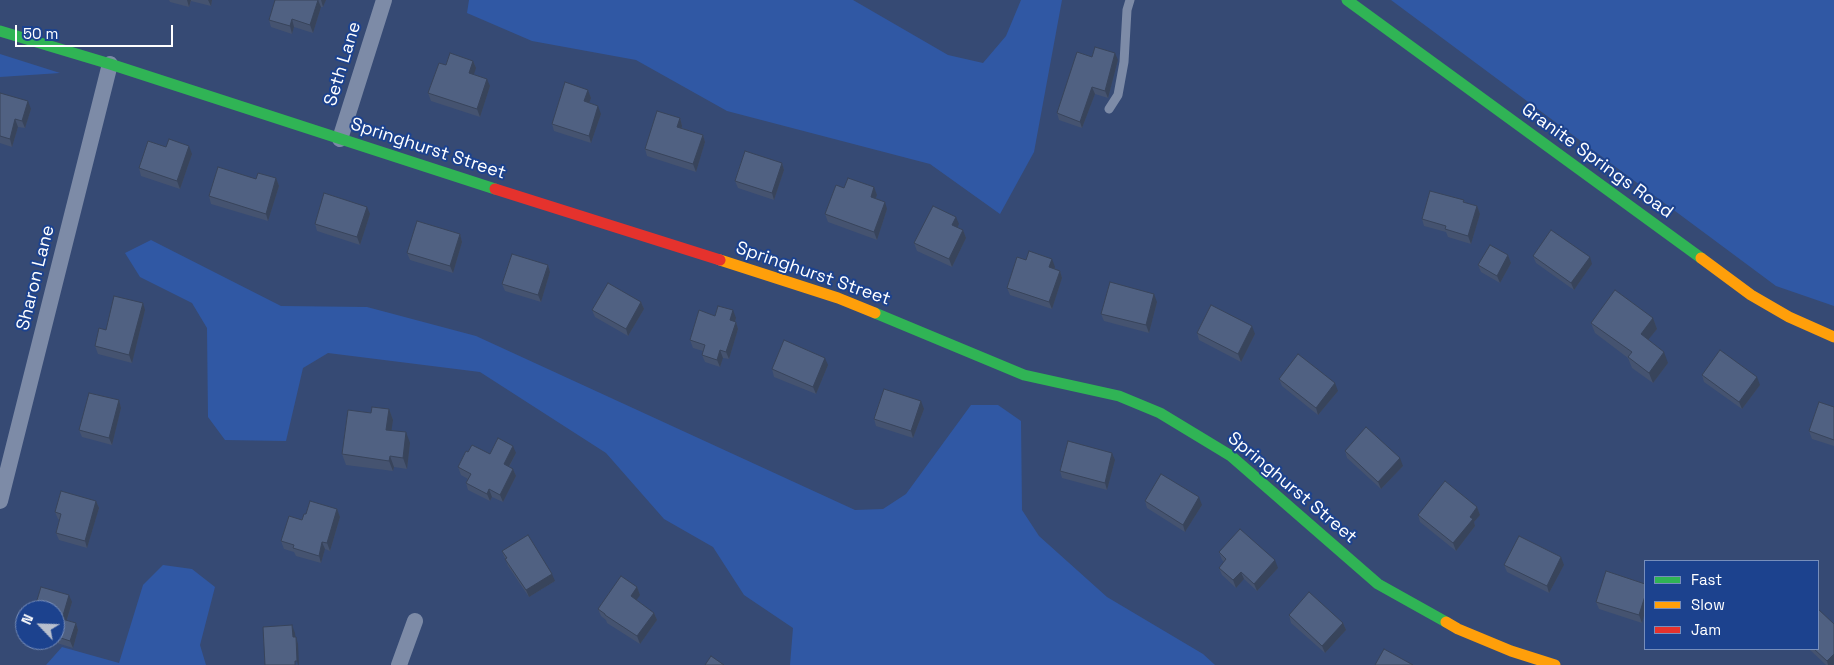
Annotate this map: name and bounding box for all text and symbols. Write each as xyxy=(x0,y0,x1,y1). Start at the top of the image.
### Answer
scale bar xyxy=(18,15,175,47)
street label: Seth Lane xyxy=(320,19,366,109)
text: 50 m xyxy=(23,24,58,43)
street label: Granite Springs Road xyxy=(1517,99,1677,223)
street label: Springhurst Street xyxy=(348,114,508,184)
street label: Sharon Lane xyxy=(13,223,59,333)
street label: Springhurst Street xyxy=(733,237,893,311)
street label: Springhurst Street xyxy=(1223,428,1361,548)
legend xyxy=(1644,560,1819,650)
text: Fast xyxy=(1691,570,1722,589)
text: Slow xyxy=(1691,595,1725,614)
north arrow xyxy=(15,600,65,650)
text: N xyxy=(17,611,37,627)
text: Jam xyxy=(1691,620,1721,639)

